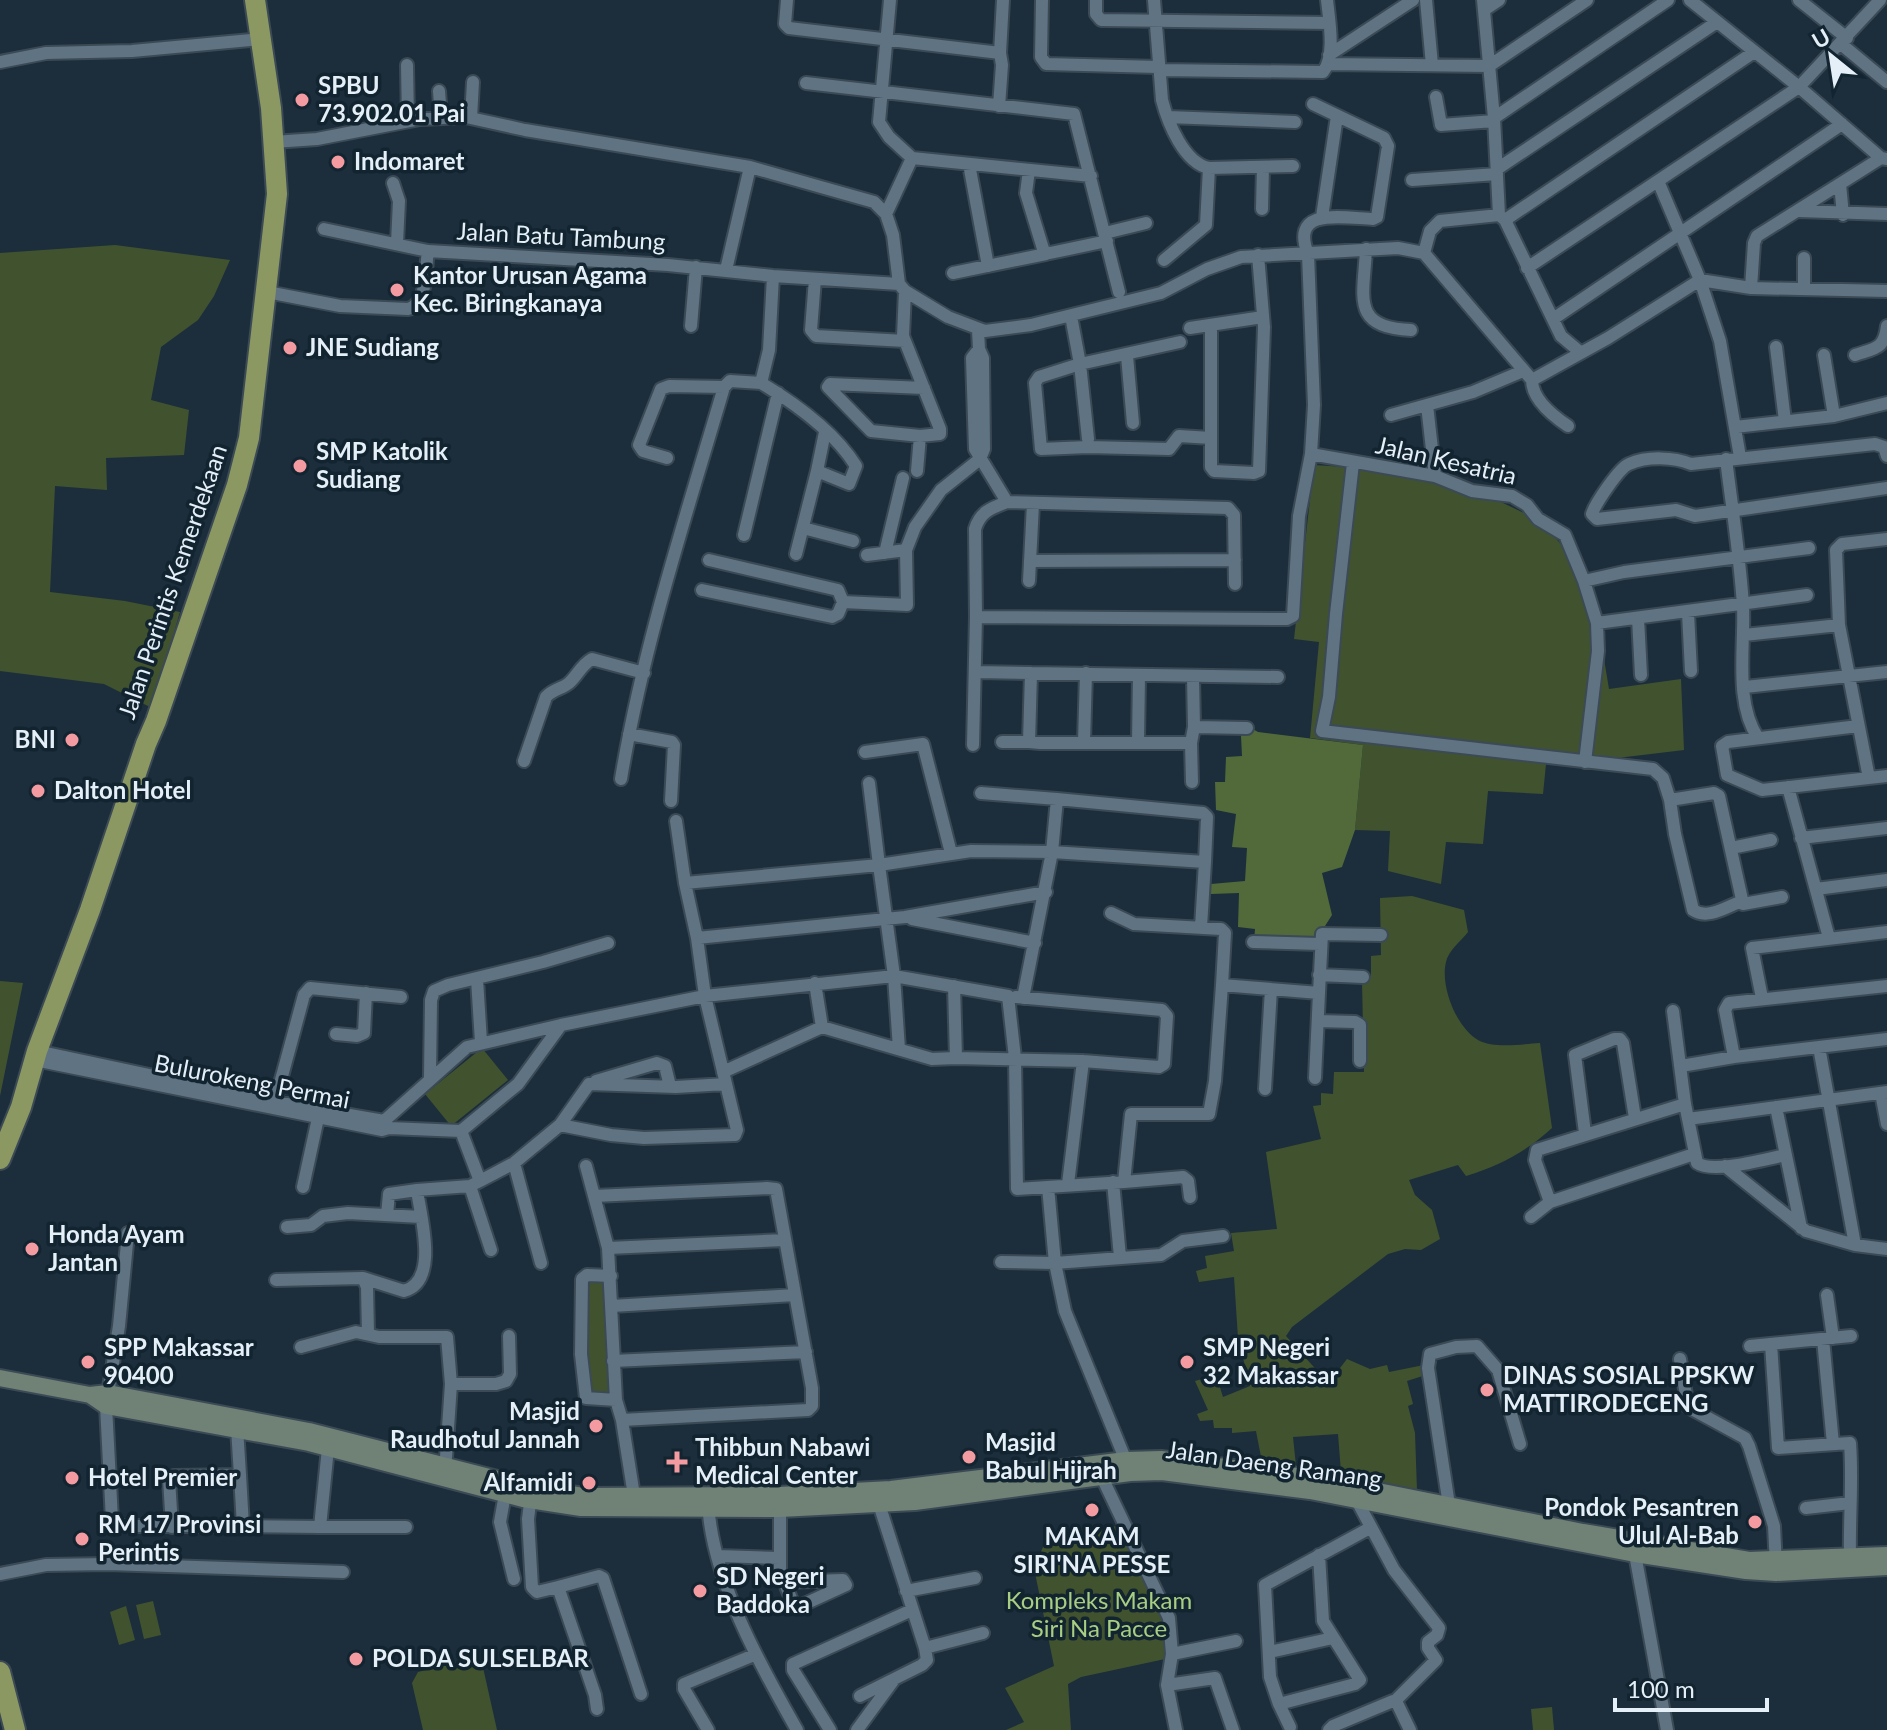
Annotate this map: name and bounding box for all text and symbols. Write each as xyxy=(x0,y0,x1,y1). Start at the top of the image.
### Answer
north arrow xyxy=(1791,16,1871,96)
text: U xyxy=(1807,22,1835,54)
place label: SPBU 73.902.01 Pai xyxy=(318,70,465,127)
marker: SPBU 73.902.01 Pai xyxy=(293,91,311,109)
place label: Indomaret xyxy=(354,146,464,175)
marker: Indomaret xyxy=(329,153,347,171)
street label: Jalan Batu Tambung xyxy=(456,216,666,255)
place label: Kantor Urusan Agama Kec. Biringkanaya xyxy=(413,260,647,317)
marker: Kantor Urusan Agama Kec. Biringkanaya xyxy=(388,281,406,299)
place label: JNE Sudiang xyxy=(306,332,439,361)
marker: JNE Sudiang xyxy=(281,339,299,357)
street label: Jalan Kesatria xyxy=(1373,429,1520,490)
place label: SMP Katolik Sudiang xyxy=(316,436,448,493)
street label: Jalan Perintis Kemerdekaan xyxy=(111,441,232,722)
marker: SMP Katolik Sudiang xyxy=(291,457,309,475)
place label: BNI xyxy=(15,724,56,753)
marker: BNI xyxy=(63,731,81,749)
place label: Dalton Hotel xyxy=(54,775,191,804)
marker: Dalton Hotel xyxy=(29,782,47,800)
street label: Bulurokeng Permai xyxy=(152,1047,352,1114)
place label: Honda Ayam Jantan xyxy=(48,1219,185,1276)
marker: Honda Ayam Jantan xyxy=(23,1240,41,1258)
place label: SPP Makassar 90400 xyxy=(104,1332,254,1389)
place label: SMP Negeri 32 Makassar xyxy=(1203,1332,1339,1389)
marker: SPP Makassar 90400 xyxy=(79,1353,97,1371)
marker: SMP Negeri 32 Makassar xyxy=(1178,1353,1196,1371)
place label: DINAS SOSIAL PPSKW MATTIRODECENG xyxy=(1503,1360,1755,1417)
marker: DINAS SOSIAL PPSKW MATTIRODECENG xyxy=(1478,1381,1496,1399)
place label: Masjid Raudhotul Jannah xyxy=(390,1396,580,1453)
marker: Masjid Raudhotul Jannah xyxy=(587,1417,605,1435)
place label: Masjid Babul Hijrah xyxy=(985,1427,1117,1484)
place label: Thibbun Nabawi Medical Center xyxy=(695,1432,870,1489)
street label: Jalan Daeng Ramang xyxy=(1164,1434,1384,1493)
marker: Masjid Babul Hijrah xyxy=(960,1448,978,1466)
marker: Thibbun Nabawi Medical Center xyxy=(666,1451,688,1473)
place label: Hotel Premier xyxy=(88,1462,237,1491)
place label: Alfamidi xyxy=(483,1467,573,1496)
marker: Hotel Premier xyxy=(63,1469,81,1487)
marker: Alfamidi xyxy=(580,1474,598,1492)
place label: Pondok Pesantren Ulul Al-Bab xyxy=(1544,1492,1739,1549)
marker: MAKAM SIRI'NA PESSE xyxy=(1083,1501,1101,1519)
place label: RM 17 Provinsi Perintis xyxy=(98,1509,261,1566)
marker: Pondok Pesantren Ulul Al-Bab xyxy=(1746,1513,1764,1531)
place label: MAKAM SIRI'NA PESSE xyxy=(1014,1521,1170,1578)
marker: RM 17 Provinsi Perintis xyxy=(73,1530,91,1548)
place label: SD Negeri Baddoka xyxy=(716,1561,825,1618)
marker: SD Negeri Baddoka xyxy=(691,1582,709,1600)
park label: Kompleks Makam Siri Na Pacce xyxy=(1006,1585,1192,1642)
place label: POLDA SULSELBAR xyxy=(372,1643,589,1672)
marker: POLDA SULSELBAR xyxy=(347,1650,365,1668)
scale bar xyxy=(1615,1662,1767,1712)
text: 100 m xyxy=(1627,1674,1695,1703)

